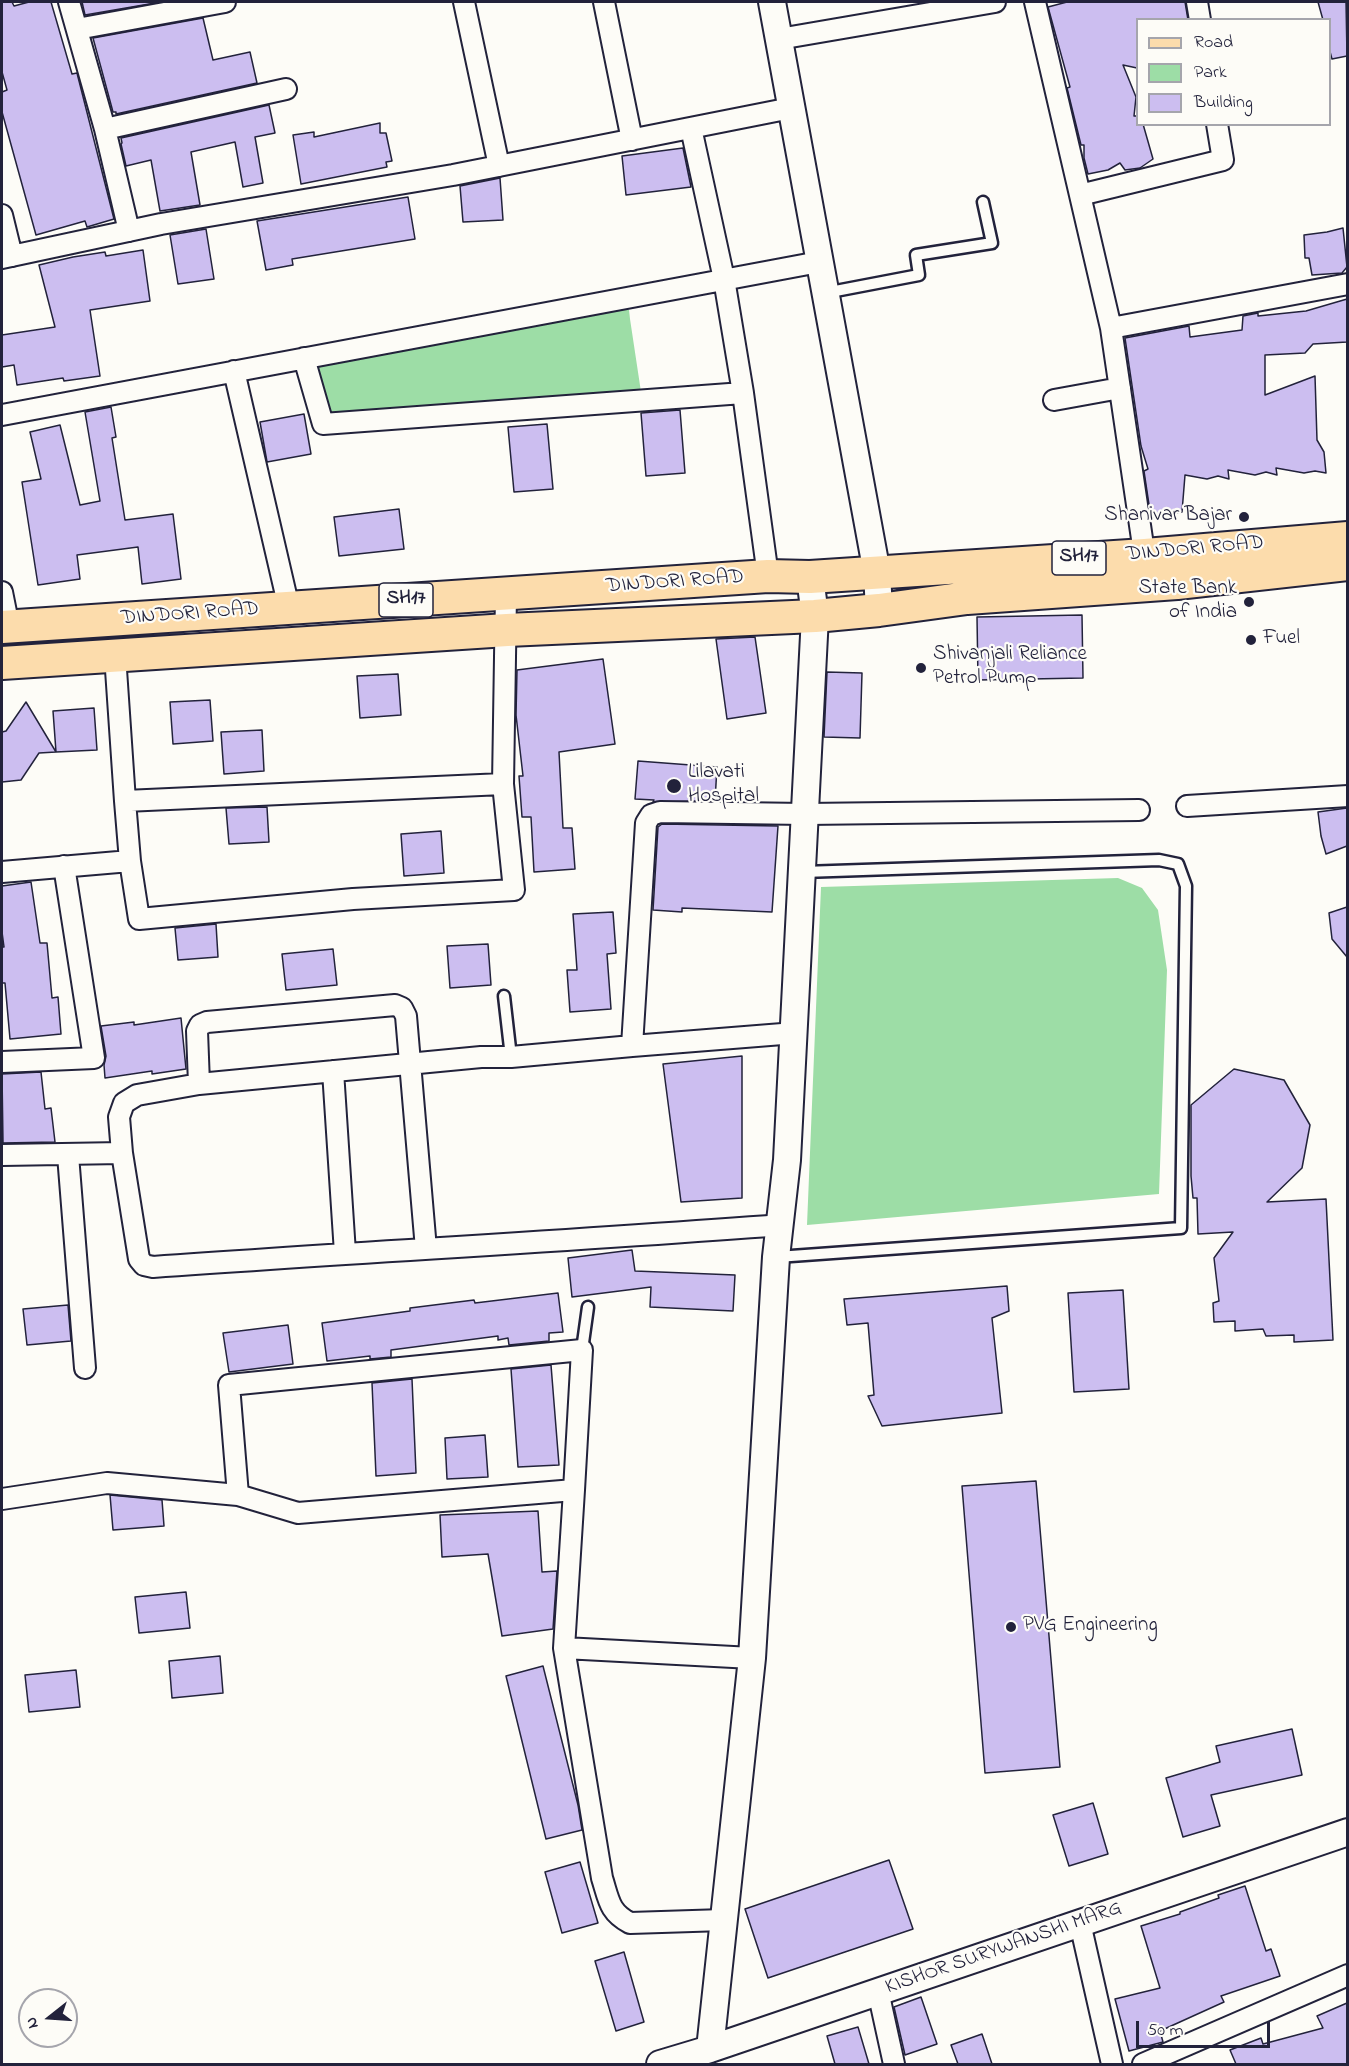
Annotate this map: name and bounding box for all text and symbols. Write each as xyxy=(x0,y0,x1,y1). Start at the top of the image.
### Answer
legend xyxy=(1136,18,1331,126)
text: Road xyxy=(1194,30,1233,56)
text: Park xyxy=(1194,60,1227,86)
text: Building xyxy=(1194,90,1253,116)
place label: Shanivar Bajar xyxy=(1104,504,1232,530)
marker: Shanivar Bajar xyxy=(1237,510,1251,524)
street label: DINDORI ROAD xyxy=(1125,531,1265,569)
road number: SH17 xyxy=(1052,541,1106,575)
street label: DINDORI ROAD xyxy=(605,566,745,600)
place label: State Bank of India xyxy=(1138,577,1237,627)
road number: SH17 xyxy=(379,583,433,617)
marker: State Bank of India xyxy=(1242,595,1256,609)
street label: DINDORI ROAD xyxy=(120,598,260,632)
place label: Fuel xyxy=(1263,627,1300,653)
marker: Fuel xyxy=(1244,633,1258,647)
place label: Shivanjali Reliance Petrol Pump xyxy=(933,643,1087,693)
marker: Shivanjali Reliance Petrol Pump xyxy=(914,661,928,675)
place label: Lilavati Hospital xyxy=(688,761,759,811)
marker: Lilavati Hospital xyxy=(665,777,683,795)
place label: PVG Engineering xyxy=(1023,1614,1158,1640)
marker: PVG Engineering xyxy=(1004,1620,1018,1634)
street label: KISHOR SURYWANSHI MARG xyxy=(883,1897,1125,2001)
north arrow xyxy=(18,1988,78,2048)
scale bar xyxy=(1139,2009,1272,2047)
text: N xyxy=(20,2014,46,2031)
text: 50 m xyxy=(1147,2018,1184,2044)

